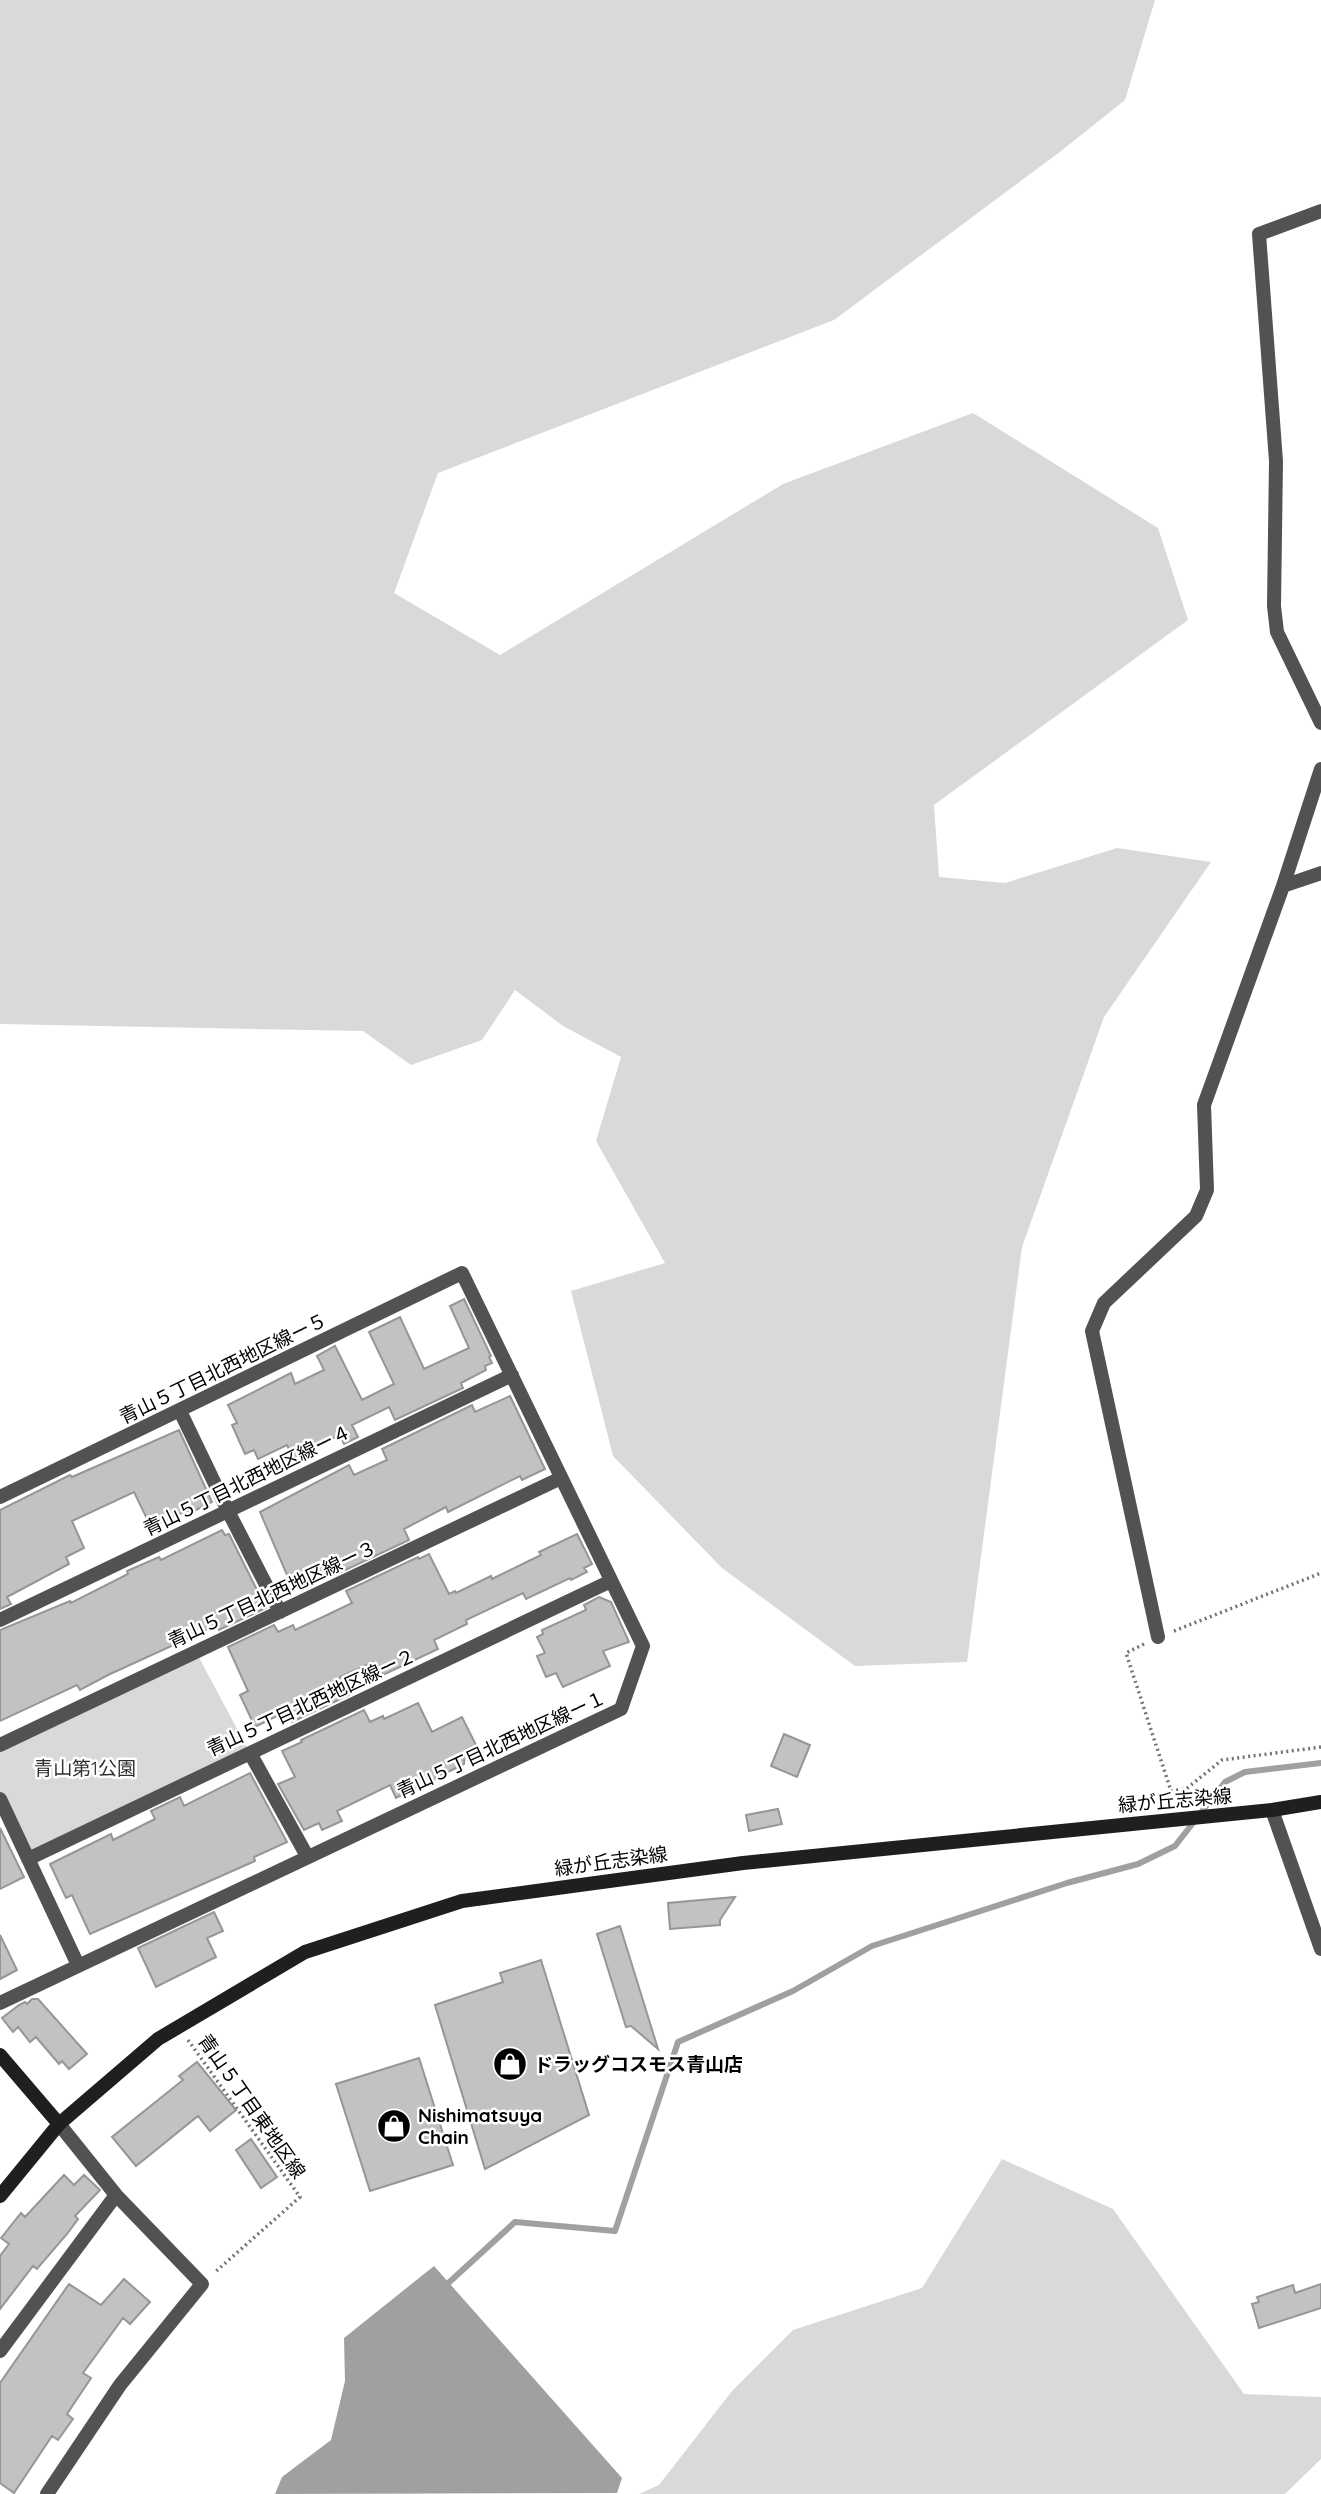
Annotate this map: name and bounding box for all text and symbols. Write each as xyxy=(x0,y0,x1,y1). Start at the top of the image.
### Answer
street label: 青山５丁目北西地区線ー５ xyxy=(115,1307,331,1429)
street label: 青山５丁目北西地区線ー４ xyxy=(139,1419,355,1541)
street label: 青山５丁目北西地区線ー３ xyxy=(164,1535,380,1653)
street label: 青山５丁目北西地区線ー２ xyxy=(203,1643,419,1761)
street label: 青山５丁目北西地区線ー１ xyxy=(393,1685,609,1803)
park label: 青山第1公園 xyxy=(34,1756,136,1780)
street label: 緑が丘志染線 xyxy=(1117,1783,1233,1817)
street label: 緑が丘志染線 xyxy=(553,1841,669,1881)
street label: 青山５丁目東地区線 xyxy=(193,2029,311,2183)
shop icon: ドラッグコスモス青山店 xyxy=(491,2045,529,2083)
place label: ドラッグコスモス青山店 xyxy=(534,2052,743,2076)
place label: Nishimatsuya Chain xyxy=(418,2103,542,2149)
shop icon: Nishimatsuya Chain xyxy=(375,2107,413,2145)

